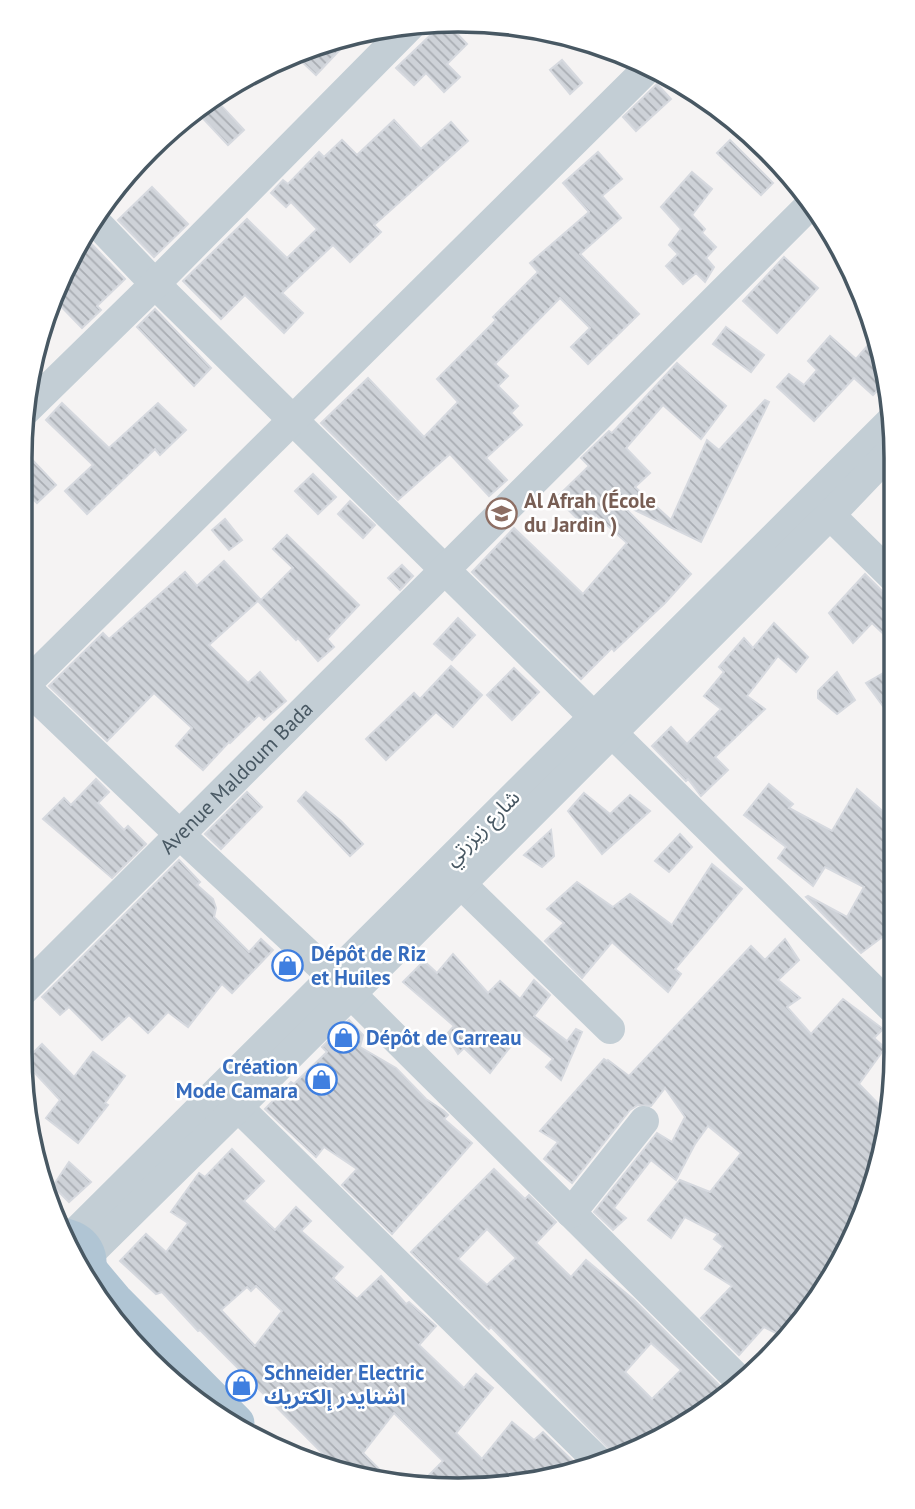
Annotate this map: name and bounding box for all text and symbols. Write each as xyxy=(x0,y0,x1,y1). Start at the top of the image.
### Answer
place label: Al Afrah (École du Jardin ) xyxy=(524,487,656,538)
school or university icon: Al Afrah (École du Jardin ) xyxy=(484,496,518,530)
street label: Avenue Maldoum Bada xyxy=(154,695,318,860)
street label: شارع زيزرتي xyxy=(438,784,528,874)
place label: Dépôt de Riz et Huiles xyxy=(311,940,426,991)
shop icon: Dépôt de Riz et Huiles xyxy=(271,949,305,983)
shop icon: Dépôt de Carreau xyxy=(326,1021,360,1055)
place label: Dépôt de Carreau xyxy=(366,1024,522,1051)
place label: Création Mode Camara xyxy=(176,1053,298,1104)
shop icon: Création Mode Camara xyxy=(304,1062,338,1096)
place label: Schneider Electric اشنايدر إلكتريك xyxy=(264,1359,424,1411)
shop icon: Schneider Electric اشنايدر إلكتريك xyxy=(224,1368,258,1402)

